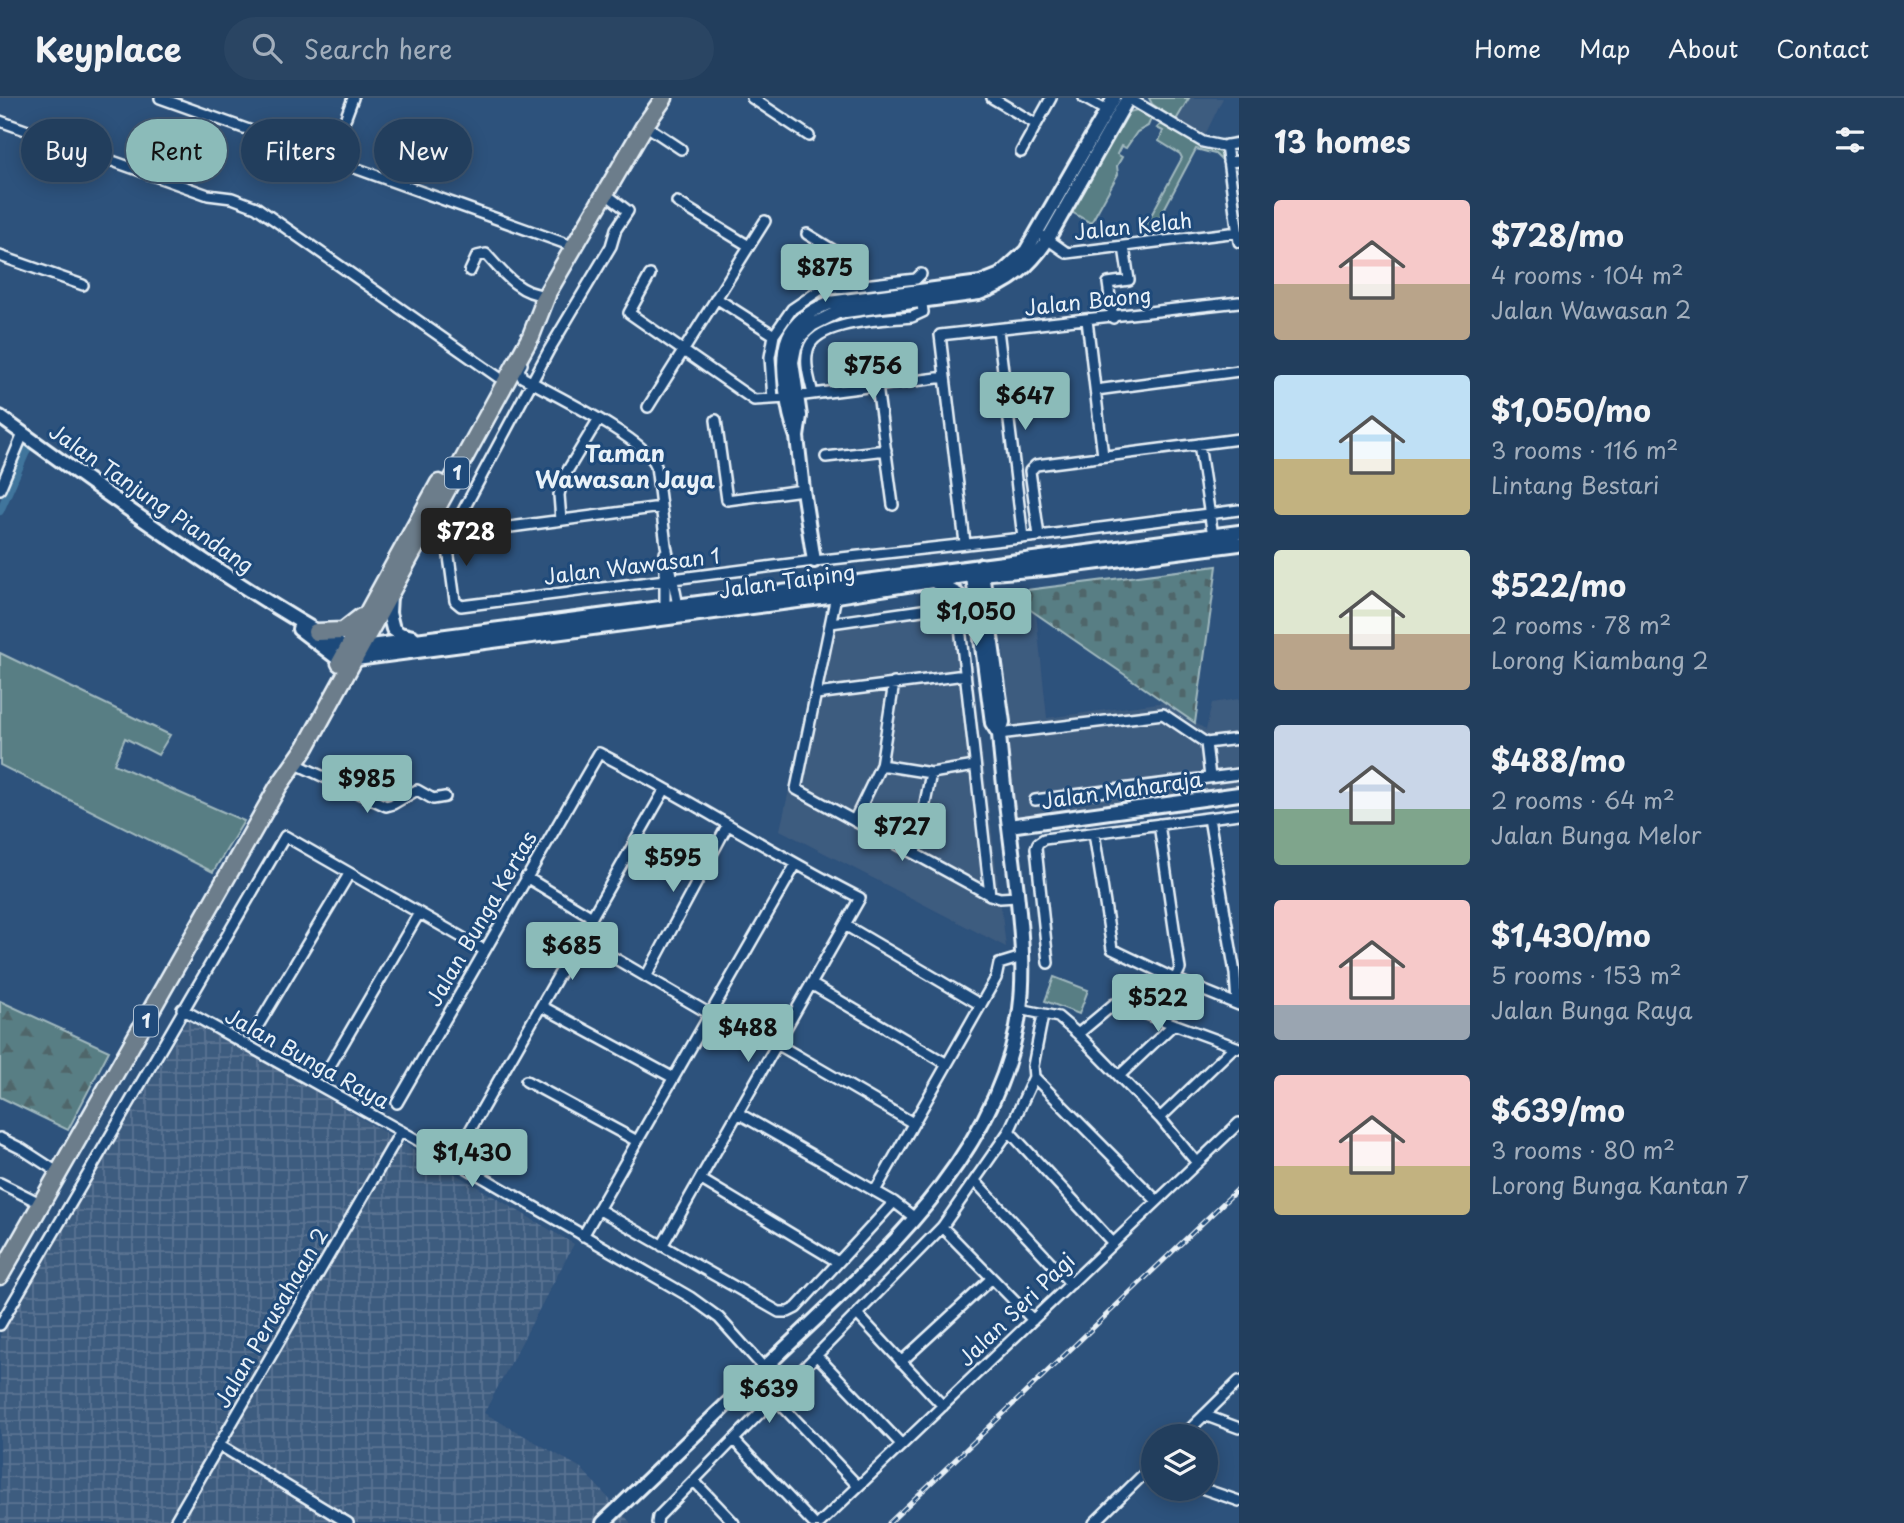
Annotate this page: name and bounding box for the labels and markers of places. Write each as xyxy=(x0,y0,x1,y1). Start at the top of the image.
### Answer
pin: $875 xyxy=(784,244,866,304)
pin: $756 xyxy=(832,342,914,402)
pin: $647 xyxy=(984,372,1066,432)
pin: $728 xyxy=(425,508,507,568)
pin: $1,050 xyxy=(919,588,1033,648)
pin: $985 xyxy=(326,756,408,815)
pin: $727 xyxy=(861,804,943,863)
pin: $595 xyxy=(632,834,714,894)
pin: $685 xyxy=(531,922,613,982)
pin: $522 xyxy=(1117,974,1199,1034)
pin: $488 xyxy=(707,1004,789,1064)
pin: $1,430 xyxy=(415,1130,529,1189)
pin: $639 xyxy=(728,1366,810,1425)

